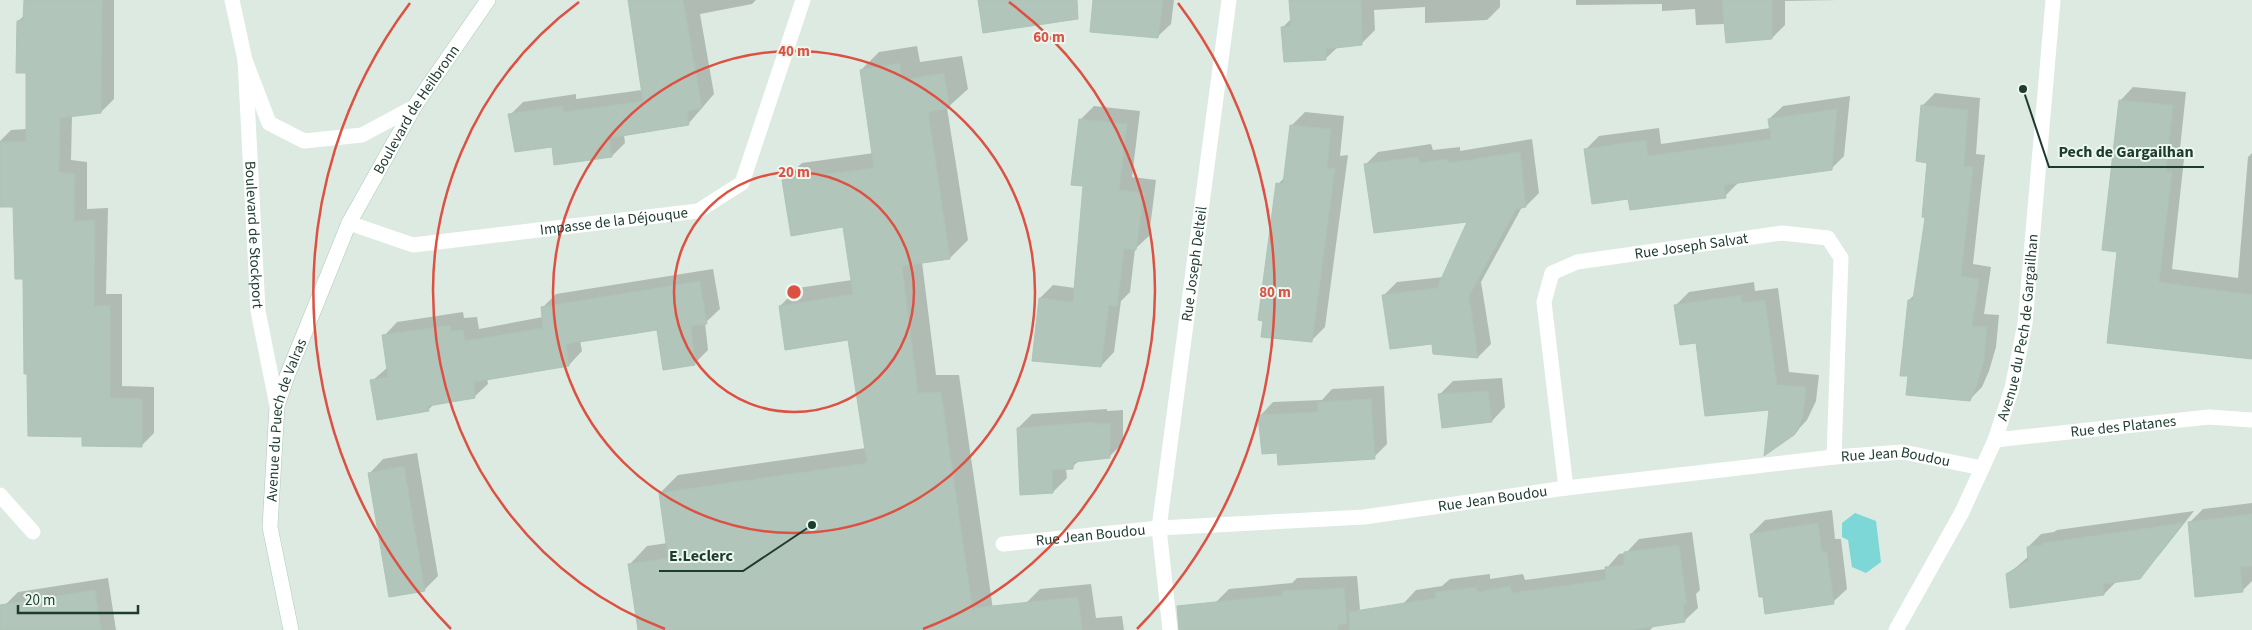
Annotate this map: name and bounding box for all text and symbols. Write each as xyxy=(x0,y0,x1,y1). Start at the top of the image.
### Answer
text: 60 m xyxy=(1033,27,1065,48)
street label: Boulevard de Heilbronn xyxy=(368,41,465,178)
text: 40 m xyxy=(778,41,810,62)
callout: Pech de Gargailhan xyxy=(2049,136,2204,167)
text: Pech de Gargailhan xyxy=(2058,141,2194,163)
street label: Boulevard de Stockport xyxy=(239,160,268,309)
text: 20 m xyxy=(778,162,810,183)
street label: Impasse de la Déjouque xyxy=(539,202,689,241)
street label: Rue Joseph Delteil xyxy=(1176,205,1213,323)
street label: Rue Joseph Salvat xyxy=(1633,228,1749,265)
street label: Avenue du Pech de Gargailhan xyxy=(1992,233,2044,424)
text: 80 m xyxy=(1259,282,1291,303)
centre of rings xyxy=(785,283,803,301)
street label: Avenue du Puech de Valras xyxy=(261,335,312,502)
street label: Rue des Platanes xyxy=(2069,411,2177,443)
street label: Rue Jean Boudou xyxy=(1840,442,1952,472)
street label: Rue Jean Boudou xyxy=(1437,481,1549,517)
street label: Rue Jean Boudou xyxy=(1035,519,1146,552)
callout: E.Leclerc xyxy=(659,540,743,571)
text: E.Leclerc xyxy=(669,545,733,567)
scale bar xyxy=(18,582,138,614)
text: 20 m xyxy=(25,590,55,611)

